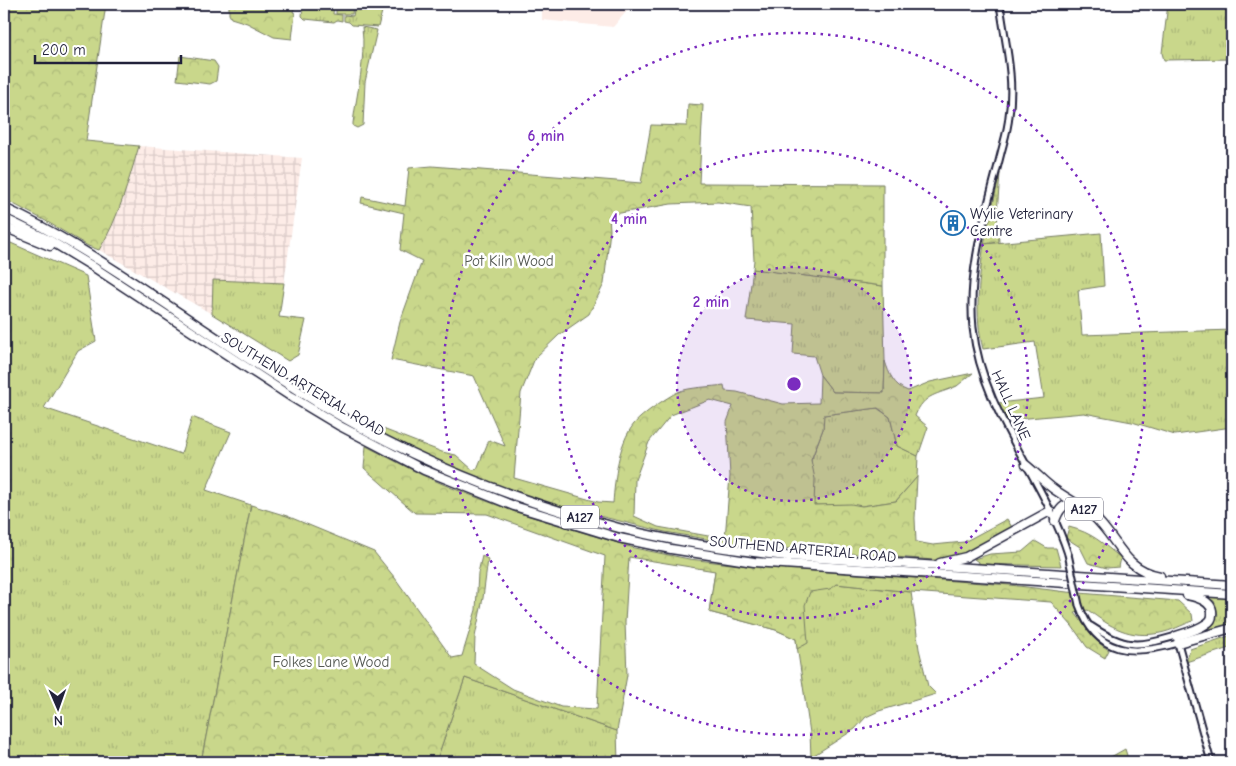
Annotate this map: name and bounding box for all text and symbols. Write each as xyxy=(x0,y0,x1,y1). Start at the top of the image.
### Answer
scale bar xyxy=(35,32,181,64)
text: 200 m xyxy=(42,41,86,59)
text: 6 min xyxy=(528,127,564,145)
place label: Wylie Veterinary Centre xyxy=(970,205,1073,240)
text: 4 min xyxy=(611,210,647,228)
building icon: Wylie Veterinary Centre xyxy=(940,210,966,236)
park label: Pot Kiln Wood xyxy=(464,252,554,270)
text: 2 min xyxy=(693,293,729,311)
street label: SOUTHEND ARTERIAL ROAD xyxy=(218,328,388,440)
street label: HALL LANE xyxy=(988,367,1034,443)
centre of rings xyxy=(785,375,803,393)
road number: A127 xyxy=(1065,498,1103,520)
road number: A127 xyxy=(561,506,599,528)
street label: SOUTHEND ARTERIAL ROAD xyxy=(709,532,897,566)
park label: Folkes Lane Wood xyxy=(273,653,389,671)
north arrow xyxy=(32,684,82,734)
text: N xyxy=(54,712,63,729)

